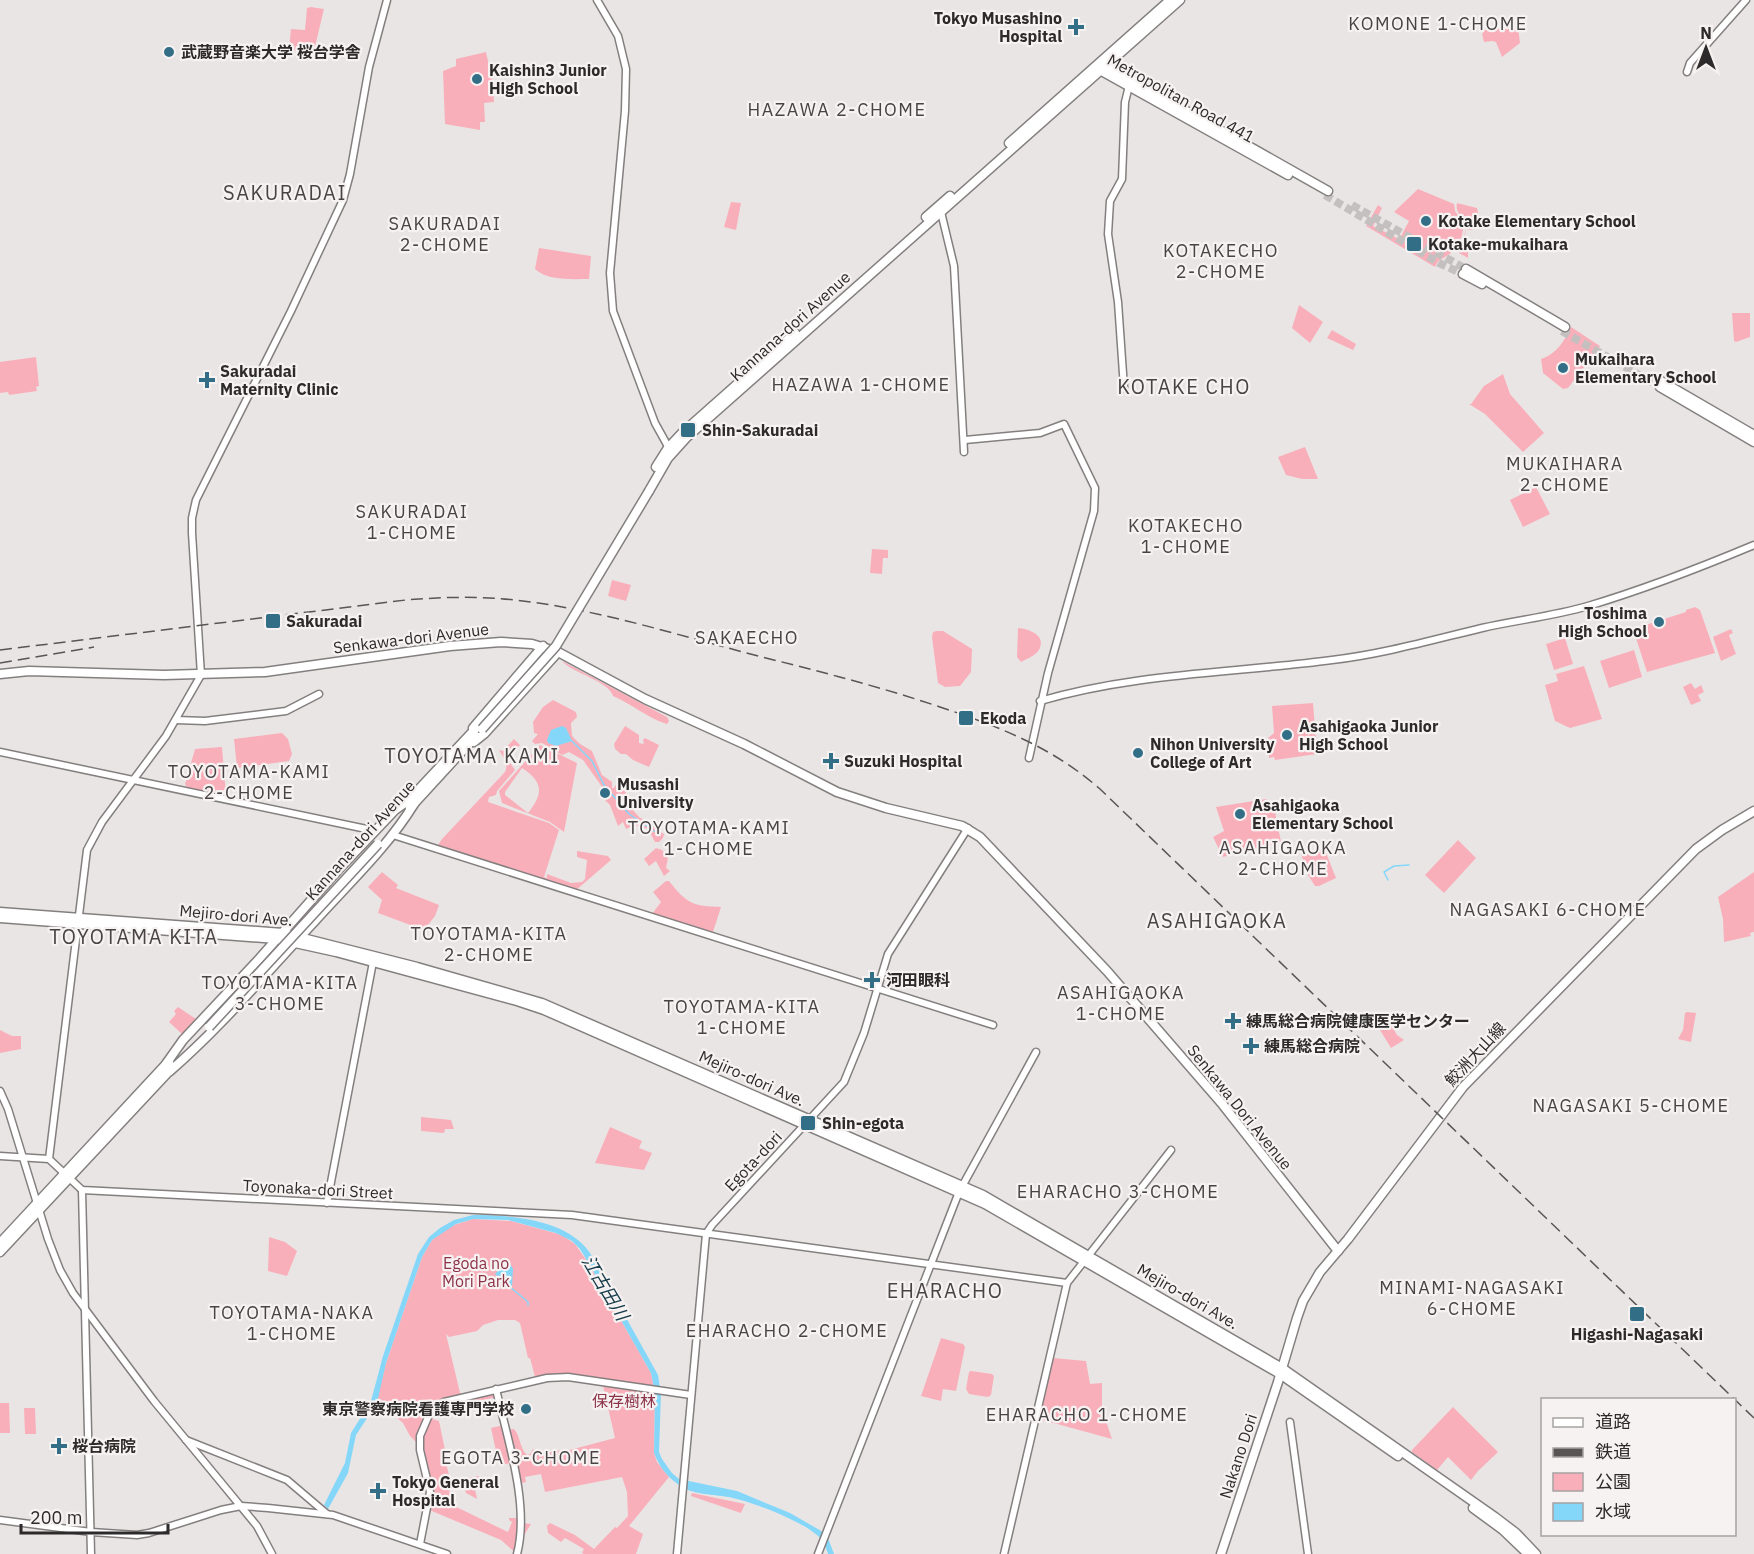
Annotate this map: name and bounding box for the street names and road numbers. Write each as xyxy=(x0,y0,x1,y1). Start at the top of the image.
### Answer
street label: Metropolitan Road 441 xyxy=(1104,49,1258,147)
street label: Kannana-dori Avenue xyxy=(726,267,854,385)
street label: Senkawa-dori Avenue xyxy=(332,619,490,657)
street label: Kannana-dori Avenue xyxy=(301,776,419,904)
street label: Mejiro-dori Ave. xyxy=(179,900,293,930)
street label: 鮫洲大山線 xyxy=(1440,1018,1510,1090)
street label: Senkawa Dori Avenue xyxy=(1183,1040,1297,1174)
street label: Mejiro-dori Ave. xyxy=(696,1046,808,1110)
street label: Egota-dori xyxy=(720,1127,786,1195)
street label: Toyonaka-dori Street xyxy=(242,1175,394,1203)
street label: Mejiro-dori Ave. xyxy=(1134,1259,1242,1333)
street label: Nakano Dori xyxy=(1215,1411,1261,1501)

